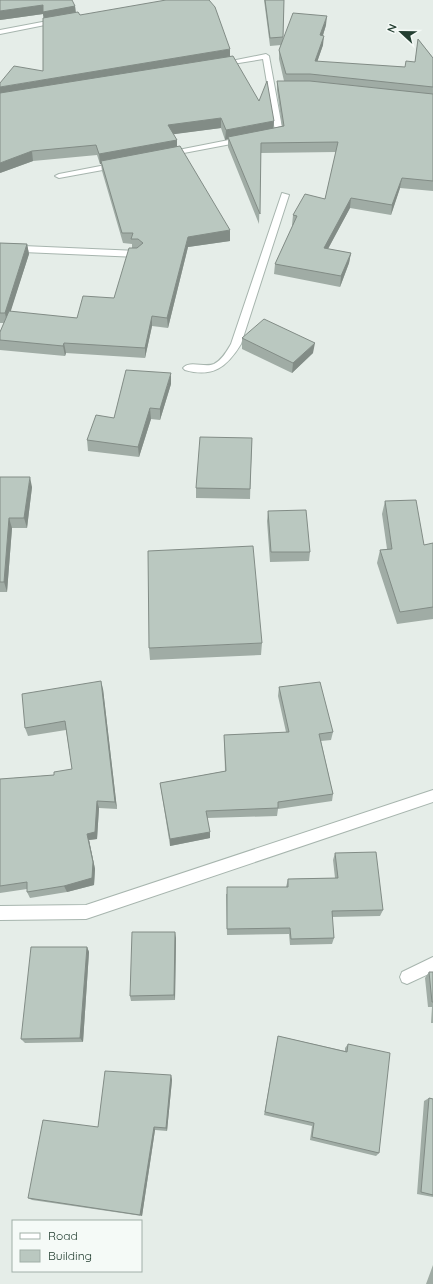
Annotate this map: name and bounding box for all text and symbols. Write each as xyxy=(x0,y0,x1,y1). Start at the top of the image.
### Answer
north arrow xyxy=(381,12,421,52)
text: N xyxy=(384,22,400,35)
legend xyxy=(12,1220,142,1272)
text: Road xyxy=(48,1228,78,1243)
text: Building xyxy=(48,1248,92,1263)

